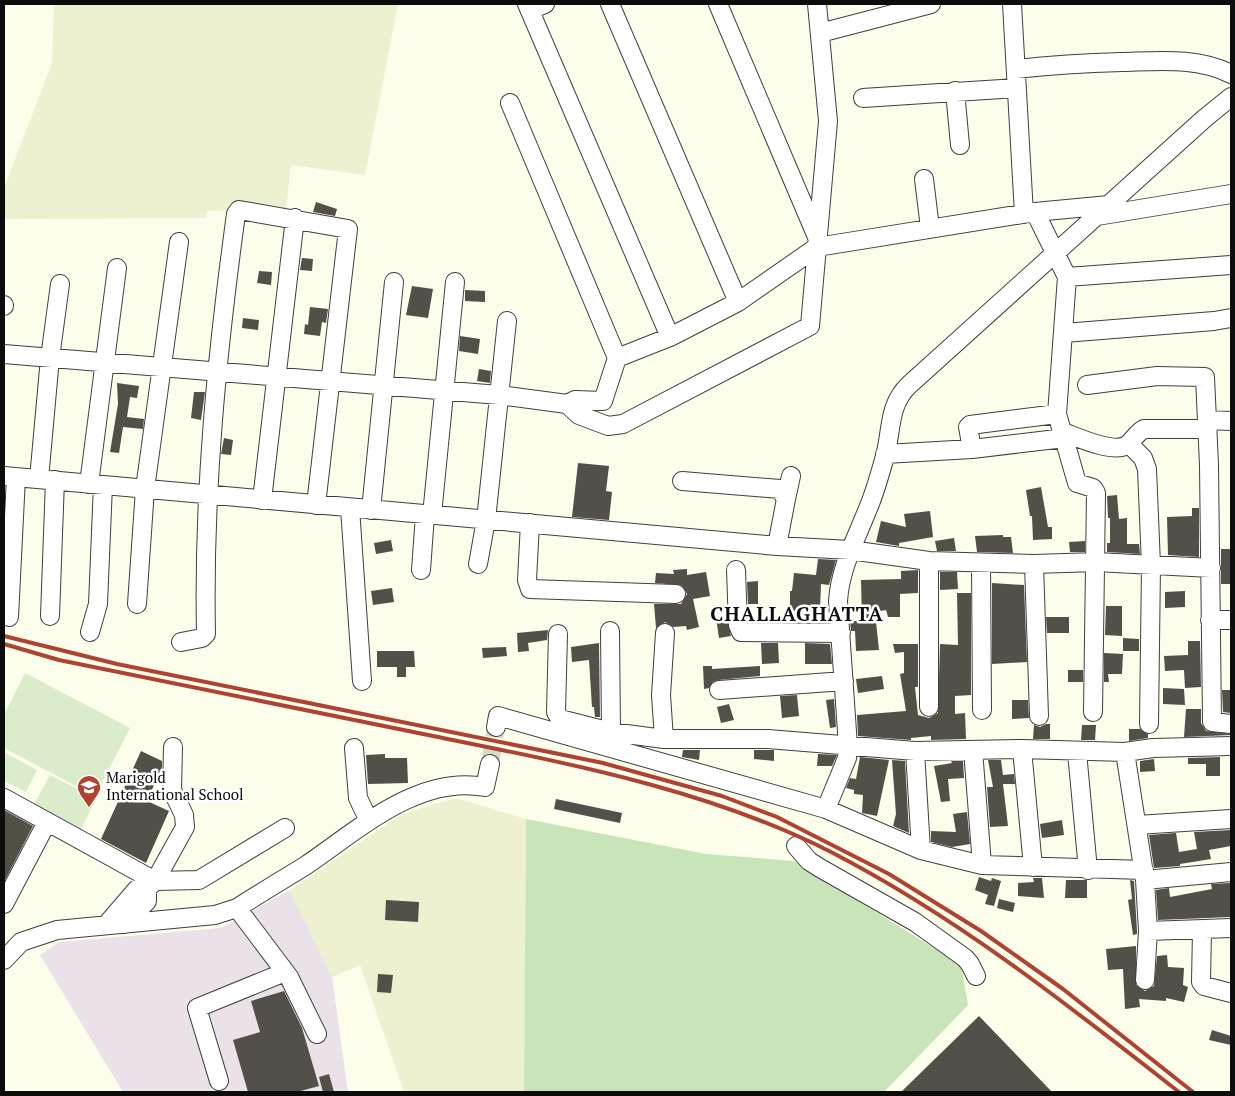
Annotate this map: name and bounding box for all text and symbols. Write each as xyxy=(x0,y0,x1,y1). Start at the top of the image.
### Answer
district label: CHALLAGHATTA xyxy=(710,600,884,627)
place label: Marigold International School xyxy=(106,767,244,804)
school or university icon: Marigold International School xyxy=(76,774,102,808)

